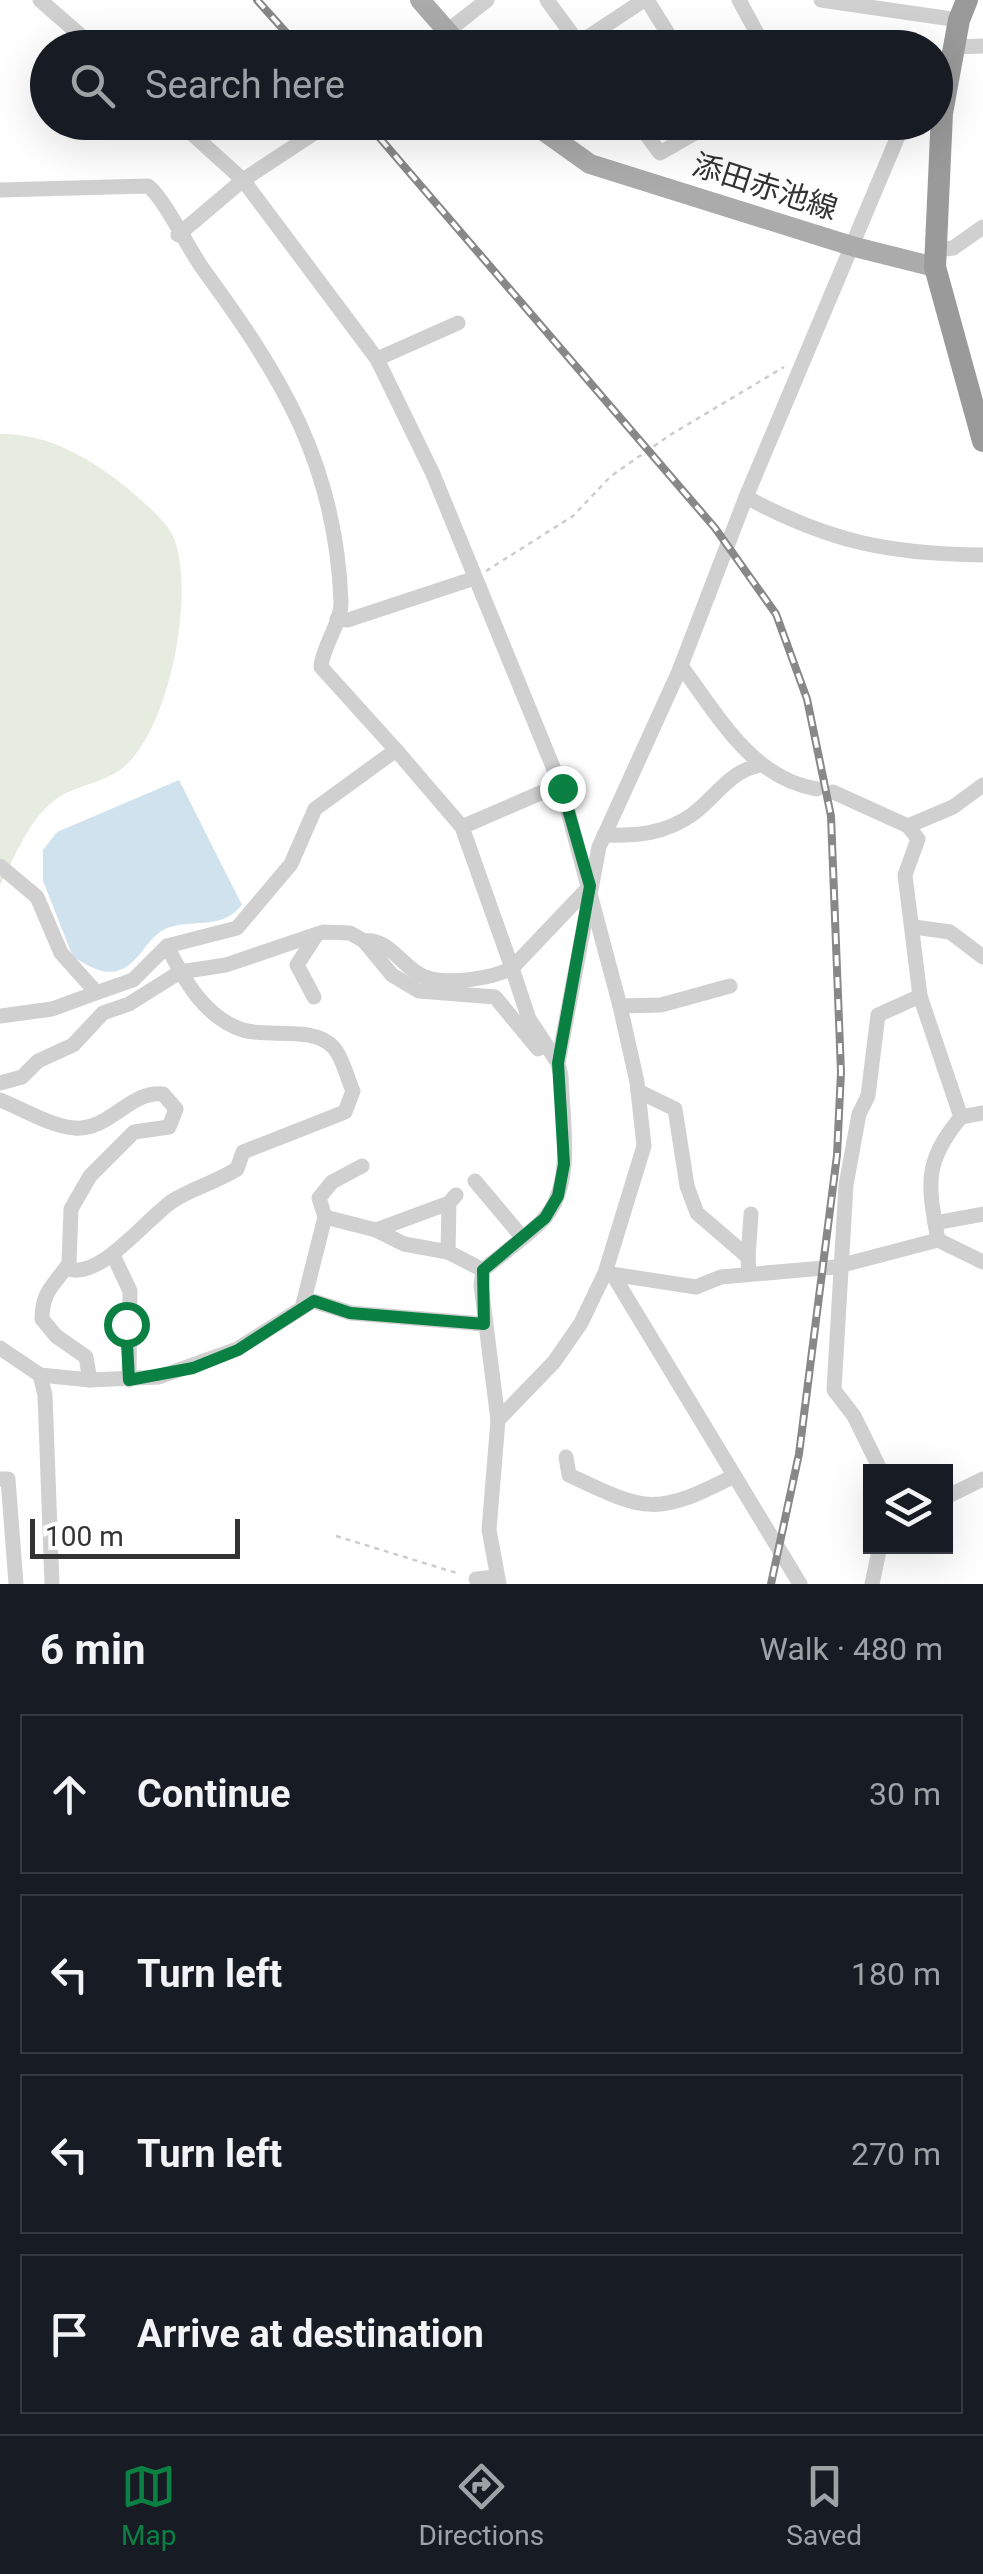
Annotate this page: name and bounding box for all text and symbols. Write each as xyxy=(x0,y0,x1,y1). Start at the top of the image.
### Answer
search box xyxy=(30,30,953,140)
icon: search xyxy=(65,58,120,113)
text: Search here xyxy=(145,63,345,107)
street label: 添田赤池線 xyxy=(688,147,842,226)
route end xyxy=(540,766,586,812)
route start xyxy=(104,1302,150,1348)
map controls xyxy=(863,1464,953,1554)
button: layers xyxy=(863,1464,953,1554)
scale bar xyxy=(30,1514,240,1558)
text: 100 m xyxy=(45,1520,124,1553)
text: 6 min xyxy=(40,1625,146,1674)
text: Walk · 480 m xyxy=(760,1630,943,1668)
icon: ahead xyxy=(42,1767,97,1822)
text: Continue xyxy=(137,1772,291,1816)
text: 30 m xyxy=(869,1775,941,1813)
icon: left xyxy=(42,1947,97,2002)
text: Turn left xyxy=(137,1952,282,1996)
text: 180 m xyxy=(851,1955,941,1993)
icon: left xyxy=(42,2127,97,2182)
text: Turn left xyxy=(137,2132,282,2176)
text: 270 m xyxy=(851,2135,941,2173)
icon: arrive xyxy=(42,2307,97,2362)
text: Arrive at destination xyxy=(137,2312,484,2356)
tab: Map xyxy=(121,2459,176,2552)
tab: Directions xyxy=(418,2459,544,2552)
tab: Saved xyxy=(786,2459,862,2552)

